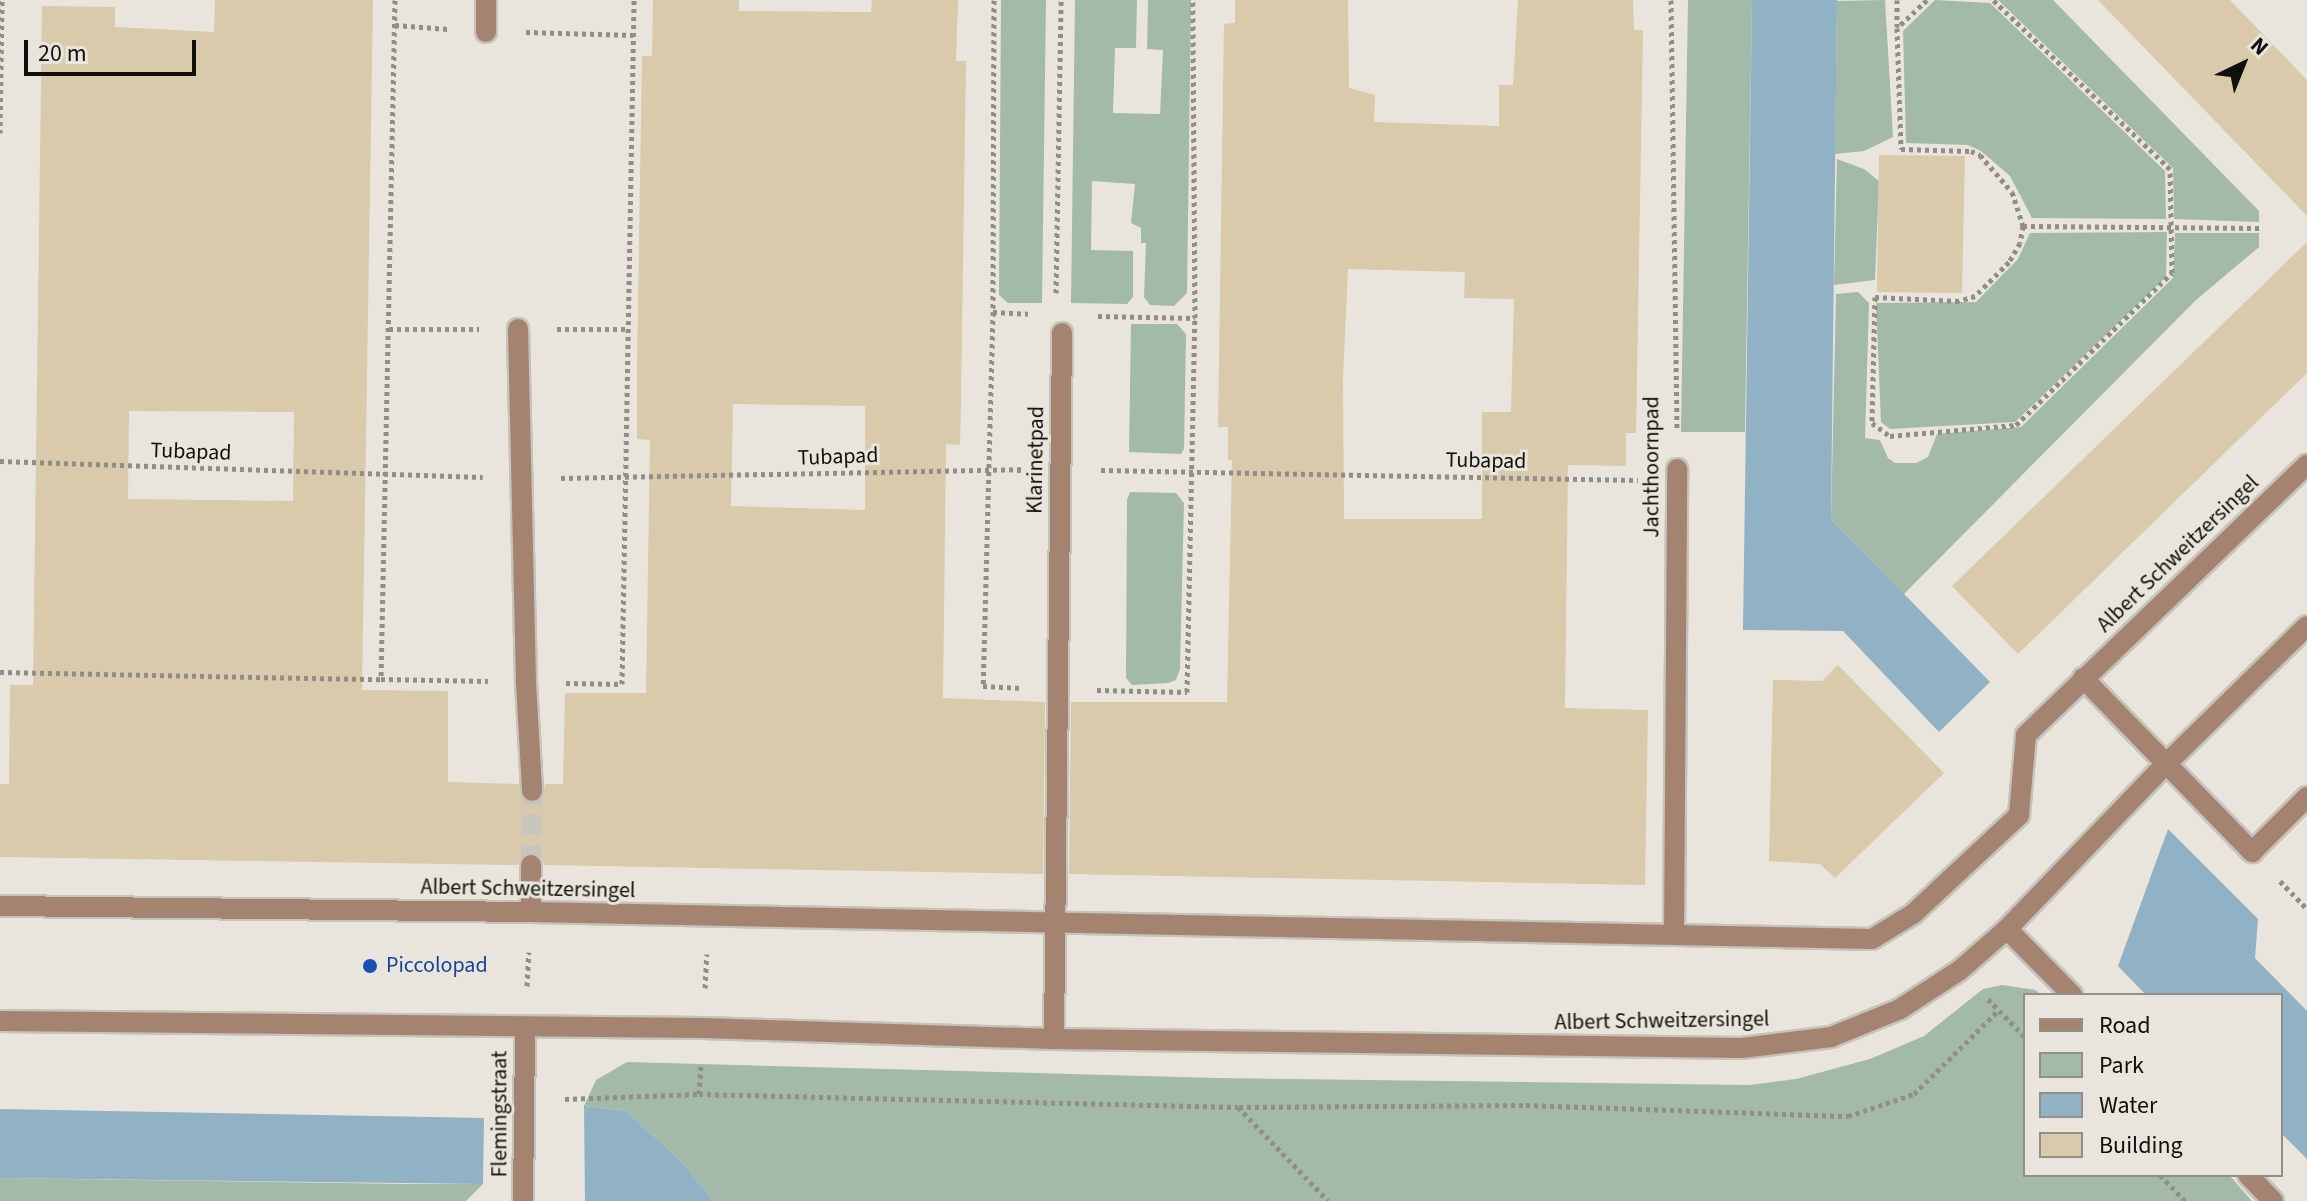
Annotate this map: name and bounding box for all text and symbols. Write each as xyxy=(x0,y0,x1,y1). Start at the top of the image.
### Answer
scale bar xyxy=(28,24,200,74)
north arrow xyxy=(2203,24,2283,104)
text: N xyxy=(2243,30,2276,63)
text: 20 m xyxy=(38,36,87,71)
street label: Jachthoornpad xyxy=(1639,396,1665,538)
street label: Klarinetpad xyxy=(1022,406,1050,514)
street label: Tubapad xyxy=(150,437,232,467)
street label: Tubapad xyxy=(797,442,879,472)
street label: Tubapad xyxy=(1445,447,1527,475)
street label: Albert Schweitzersingel xyxy=(2092,470,2264,638)
street label: Albert Schweitzersingel xyxy=(420,874,636,904)
place label: Piccolopad xyxy=(386,953,488,979)
marker: Piccolopad xyxy=(361,957,379,975)
legend xyxy=(2023,993,2283,1177)
street label: Albert Schweitzersingel xyxy=(1554,1006,1770,1036)
text: Road xyxy=(2099,1008,2151,1043)
text: Park xyxy=(2099,1048,2144,1083)
street label: Flemingstraat xyxy=(487,1051,513,1177)
text: Water xyxy=(2099,1088,2157,1123)
text: Building xyxy=(2099,1128,2183,1163)

